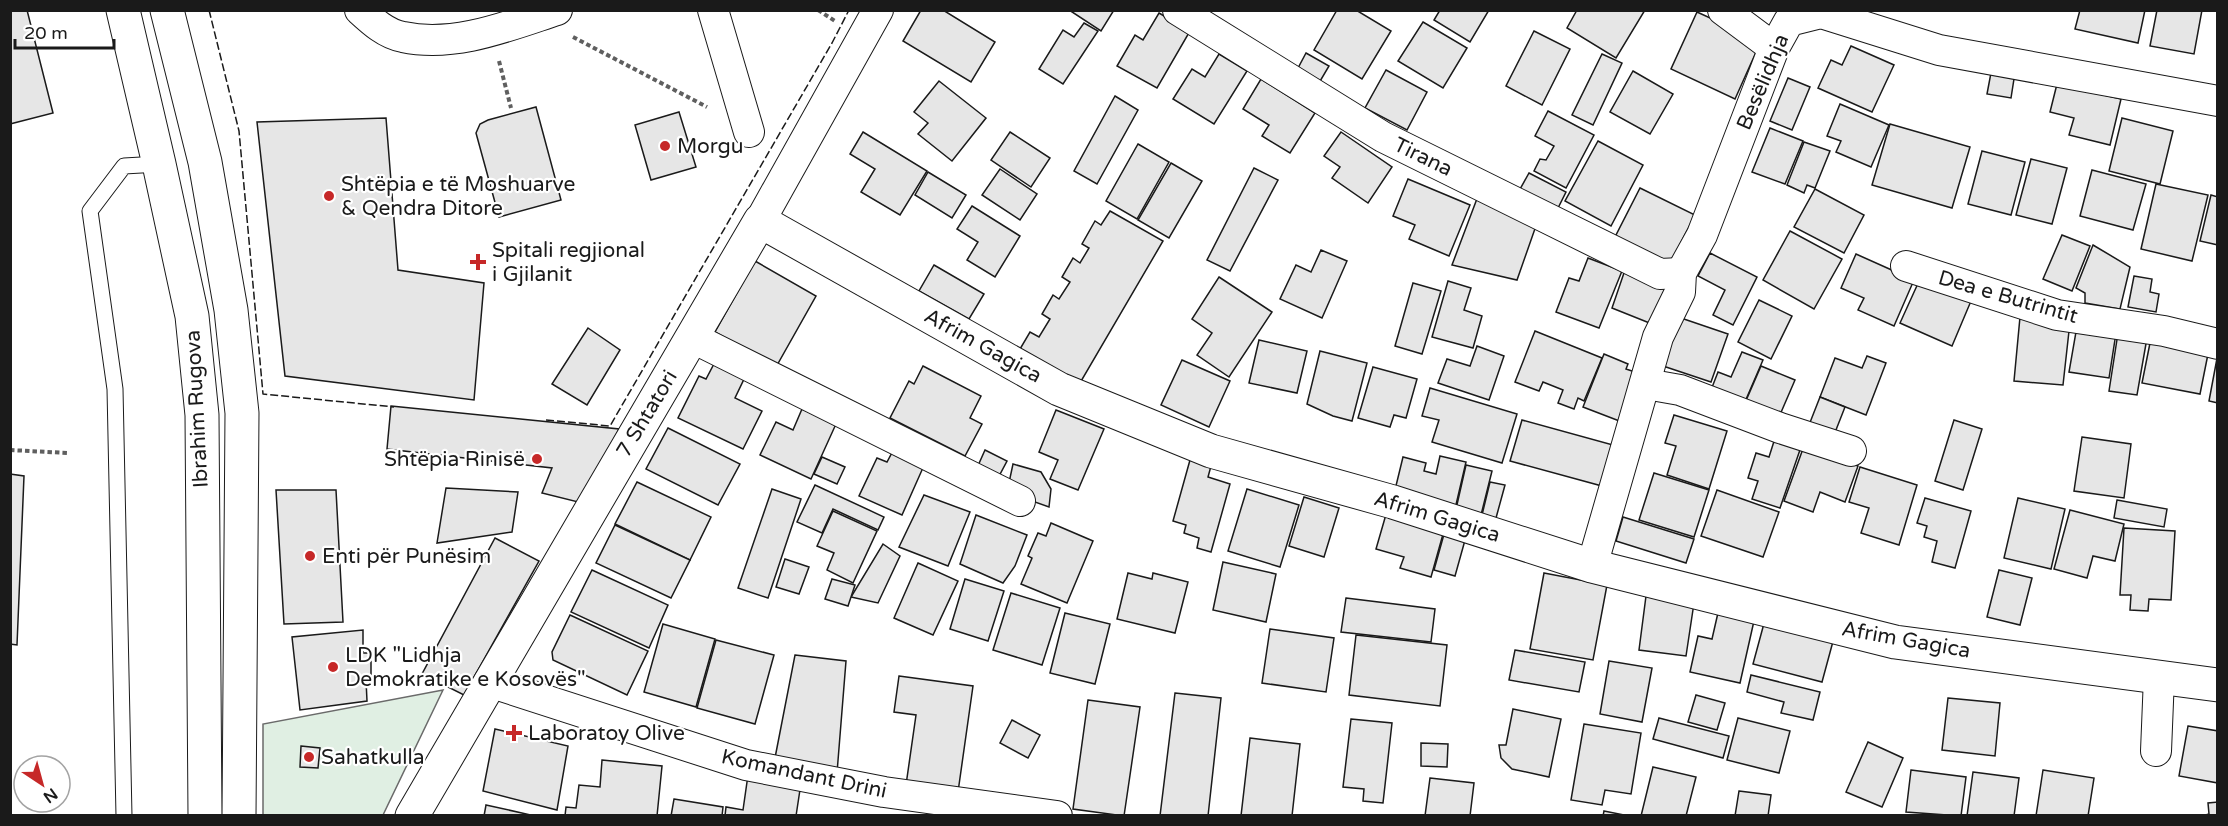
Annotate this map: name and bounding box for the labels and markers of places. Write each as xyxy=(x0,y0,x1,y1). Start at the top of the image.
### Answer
place label: Morgu xyxy=(677,134,744,159)
marker: Morgu xyxy=(658,139,672,153)
place label: Shtëpia e të Moshuarve & Qendra Ditore xyxy=(341,172,576,221)
marker: Shtëpia e të Moshuarve & Qendra Ditore xyxy=(322,189,336,203)
place label: Spitali regjional i Gjilanit xyxy=(492,238,645,287)
marker: Spitali regjional i Gjilanit xyxy=(469,253,487,271)
place label: Shtëpia Rinisë xyxy=(384,447,525,472)
marker: Shtëpia Rinisë xyxy=(530,452,544,466)
place label: Enti për Punësim xyxy=(322,544,491,569)
marker: Enti për Punësim xyxy=(303,549,317,563)
place label: LDK "Lidhja Demokratike e Kosovës" xyxy=(345,643,586,692)
marker: LDK "Lidhja Demokratike e Kosovës" xyxy=(326,660,340,674)
place label: Laboratoy Olive xyxy=(528,721,685,746)
marker: Laboratoy Olive xyxy=(505,724,523,742)
place label: Sahatkulla xyxy=(321,745,425,770)
marker: Sahatkulla xyxy=(302,750,316,764)

